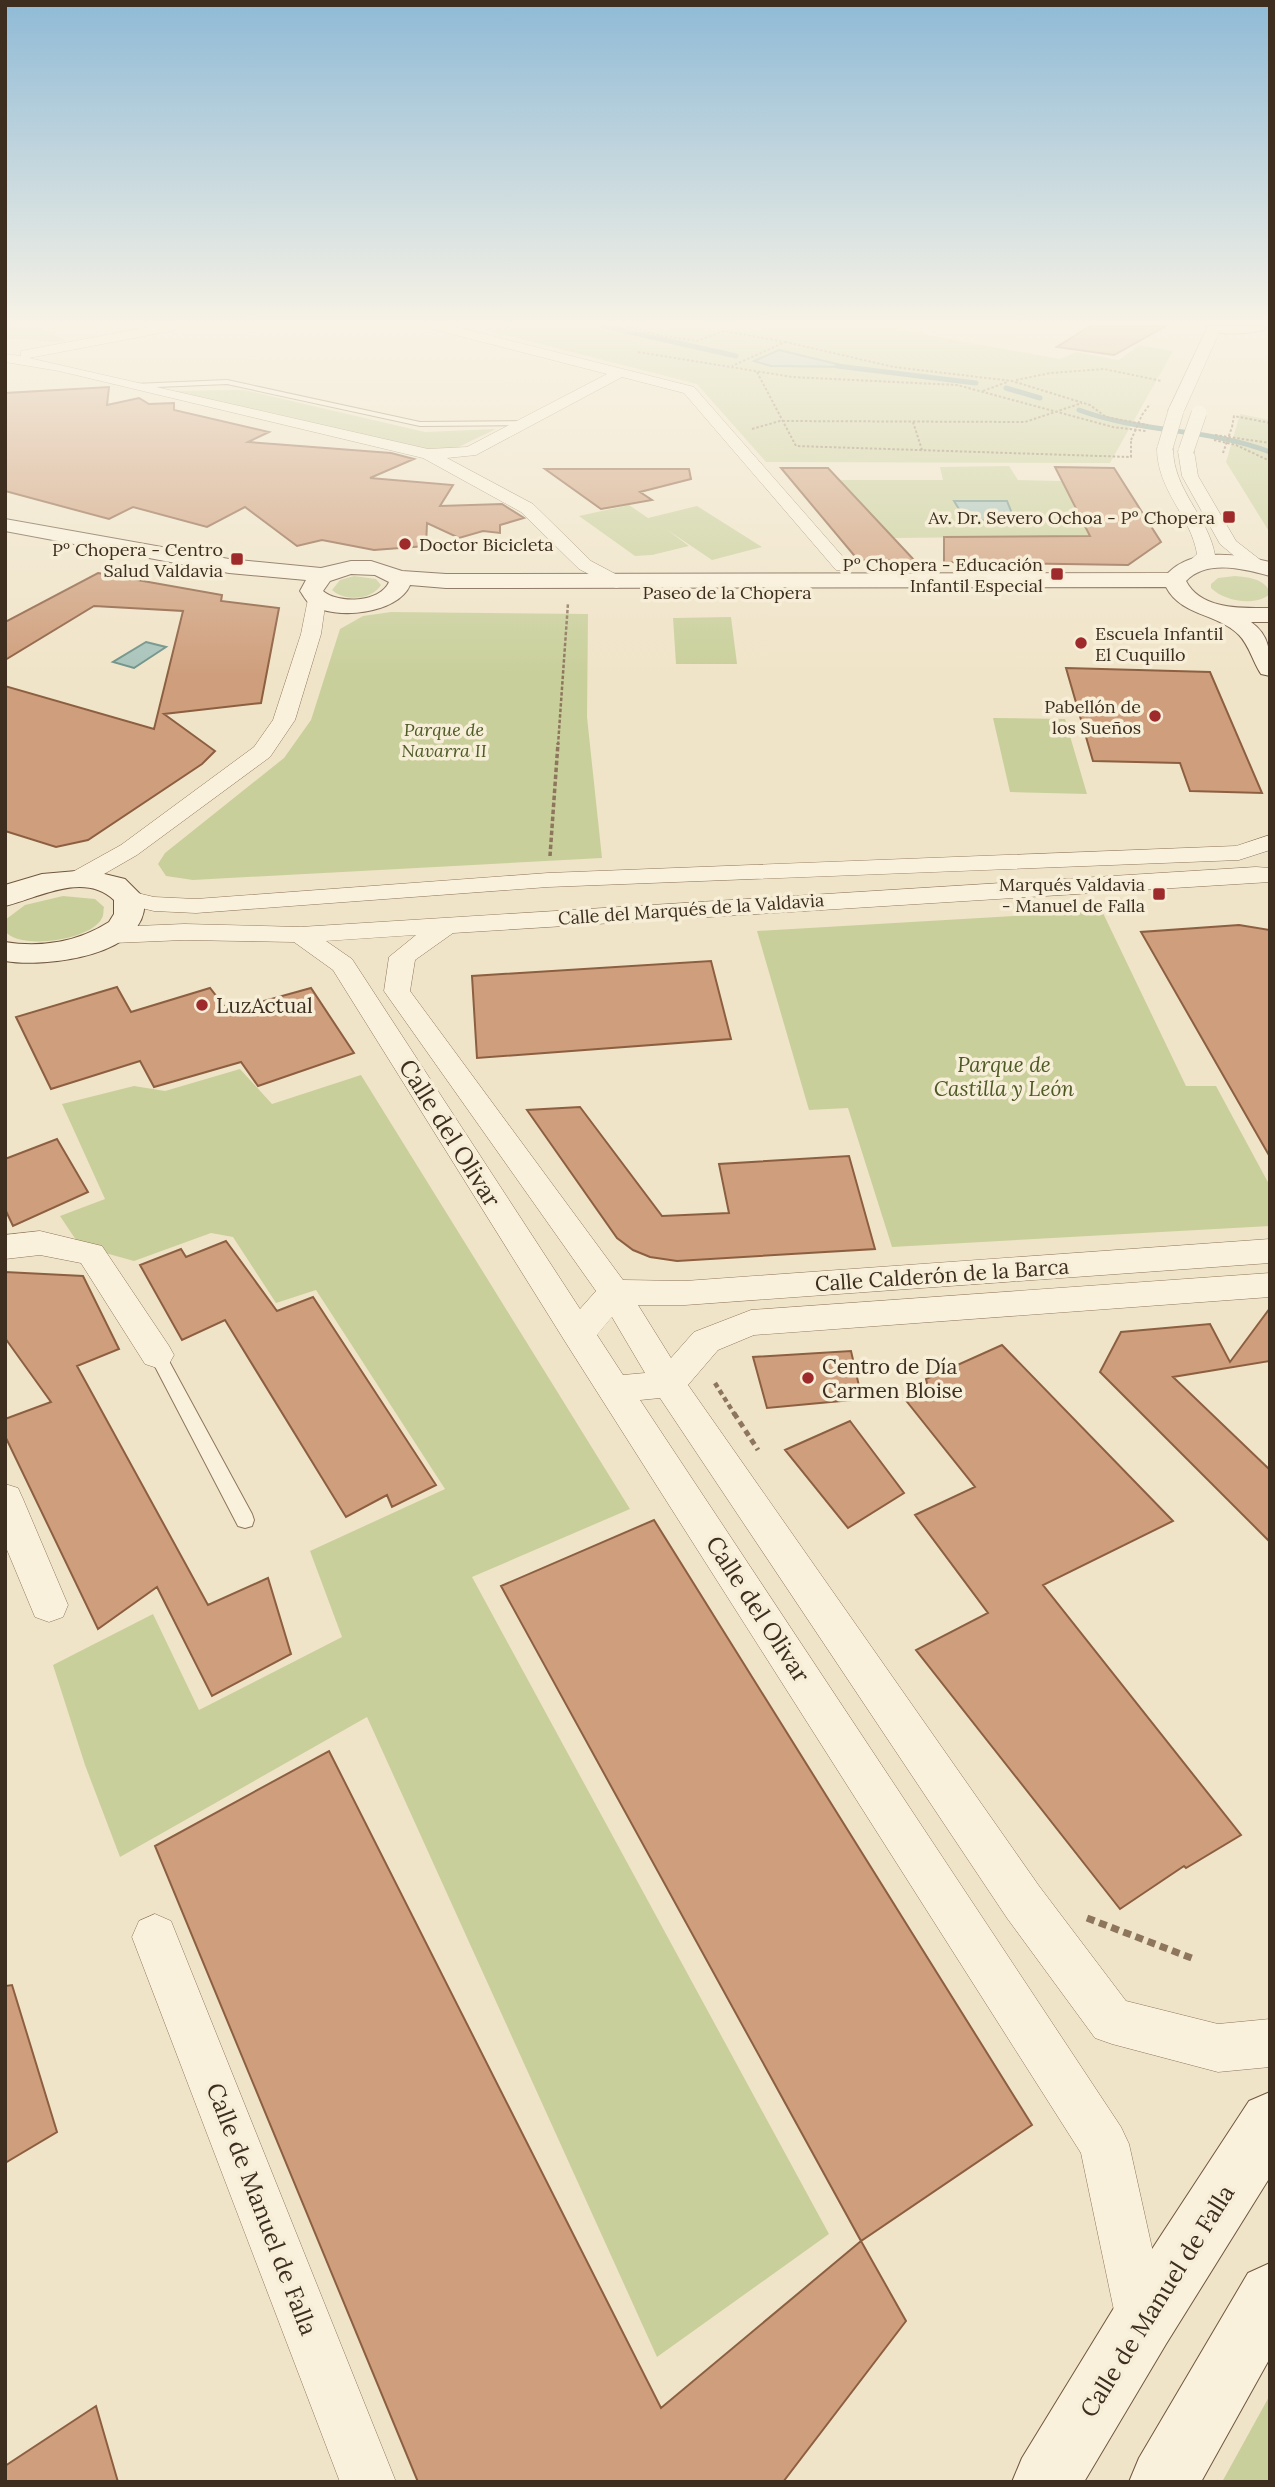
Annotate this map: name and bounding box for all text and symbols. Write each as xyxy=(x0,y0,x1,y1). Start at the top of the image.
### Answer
place label: Av. Dr. Severo Ochoa - Pº Chopera xyxy=(927,506,1215,529)
marker: Av. Dr. Severo Ochoa - Pº Chopera xyxy=(1221,509,1237,525)
place label: Doctor Bicicleta xyxy=(419,533,554,556)
marker: Doctor Bicicleta xyxy=(397,536,413,552)
place label: Pº Chopera - Centro Salud Valdavia xyxy=(52,538,223,582)
marker: Pº Chopera - Centro Salud Valdavia xyxy=(229,551,245,567)
place label: Pº Chopera - Educación Infantil Especial xyxy=(843,553,1043,597)
marker: Pº Chopera - Educación Infantil Especial xyxy=(1049,566,1065,582)
street label: Paseo de la Chopera xyxy=(643,581,811,604)
place label: Escuela Infantil El Cuquillo xyxy=(1095,622,1223,666)
marker: Escuela Infantil El Cuquillo xyxy=(1073,635,1089,651)
place label: Pabellón de los Sueños xyxy=(1044,695,1141,739)
marker: Pabellón de los Sueños xyxy=(1147,708,1163,724)
park label: Parque de Navarra II xyxy=(401,718,487,762)
place label: Marqués Valdavia - Manuel de Falla xyxy=(999,873,1145,917)
marker: Marqués Valdavia - Manuel de Falla xyxy=(1151,886,1167,902)
street label: Calle del Marqués de la Valdavia xyxy=(557,888,825,930)
place label: LuzActual xyxy=(216,992,313,1019)
marker: LuzActual xyxy=(194,997,210,1013)
park label: Parque de Castilla y León xyxy=(934,1051,1074,1102)
street label: Calle del Olivar xyxy=(392,1053,508,1213)
street label: Calle Calderón de la Barca xyxy=(814,1253,1070,1297)
place label: Centro de Día Carmen Bloise xyxy=(822,1353,963,1404)
marker: Centro de Día Carmen Bloise xyxy=(800,1370,816,1386)
street label: Calle del Olivar xyxy=(699,1530,817,1689)
street label: Calle de Manuel de Falla xyxy=(199,2078,325,2340)
street label: Calle de Manuel de Falla xyxy=(1073,2179,1241,2423)

